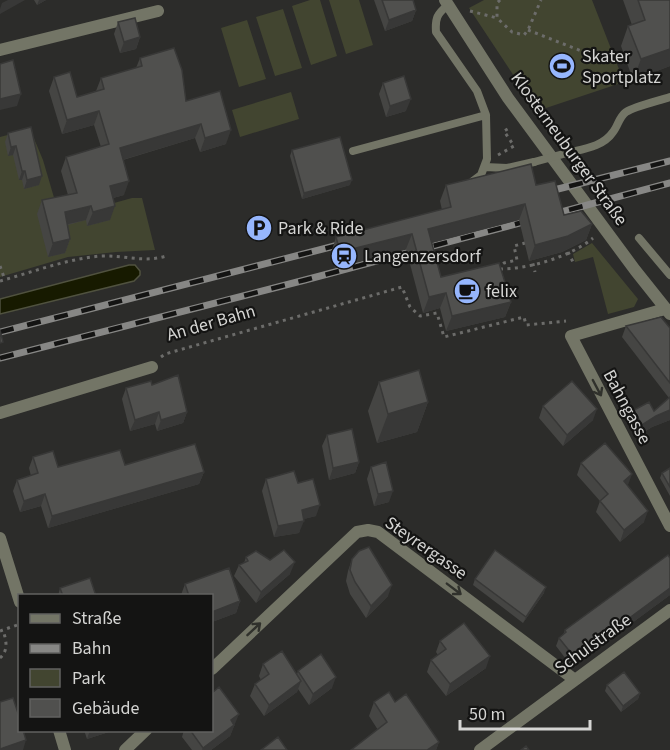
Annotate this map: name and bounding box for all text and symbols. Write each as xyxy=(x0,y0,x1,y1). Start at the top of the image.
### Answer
place label: Skater Sportplatz xyxy=(582,44,661,90)
sports icon: Skater Sportplatz xyxy=(547,51,577,81)
street label: Klosterneuburger Straße xyxy=(505,67,633,231)
parking icon: Park & Ride xyxy=(244,213,274,243)
place label: Park & Ride xyxy=(278,216,363,241)
station icon: Langenzersdorf xyxy=(329,241,359,271)
place label: Langenzersdorf xyxy=(364,244,481,269)
cafe icon: felix xyxy=(452,276,482,306)
place label: felix xyxy=(486,279,517,304)
street label: An der Bahn xyxy=(164,298,258,348)
street label: Bahngasse xyxy=(597,365,657,449)
one-way arrow xyxy=(592,379,603,397)
street label: Steyrergasse xyxy=(380,510,472,586)
one-way arrow xyxy=(446,582,462,595)
legend xyxy=(18,594,213,732)
text: Straße xyxy=(72,606,122,631)
street label: Schulstraße xyxy=(549,608,637,680)
one-way arrow xyxy=(246,622,261,636)
text: Bahn xyxy=(72,636,111,661)
text: Park xyxy=(72,666,106,691)
scale bar xyxy=(460,693,590,731)
text: Gebäude xyxy=(72,696,140,721)
text: 50 m xyxy=(469,702,505,727)

